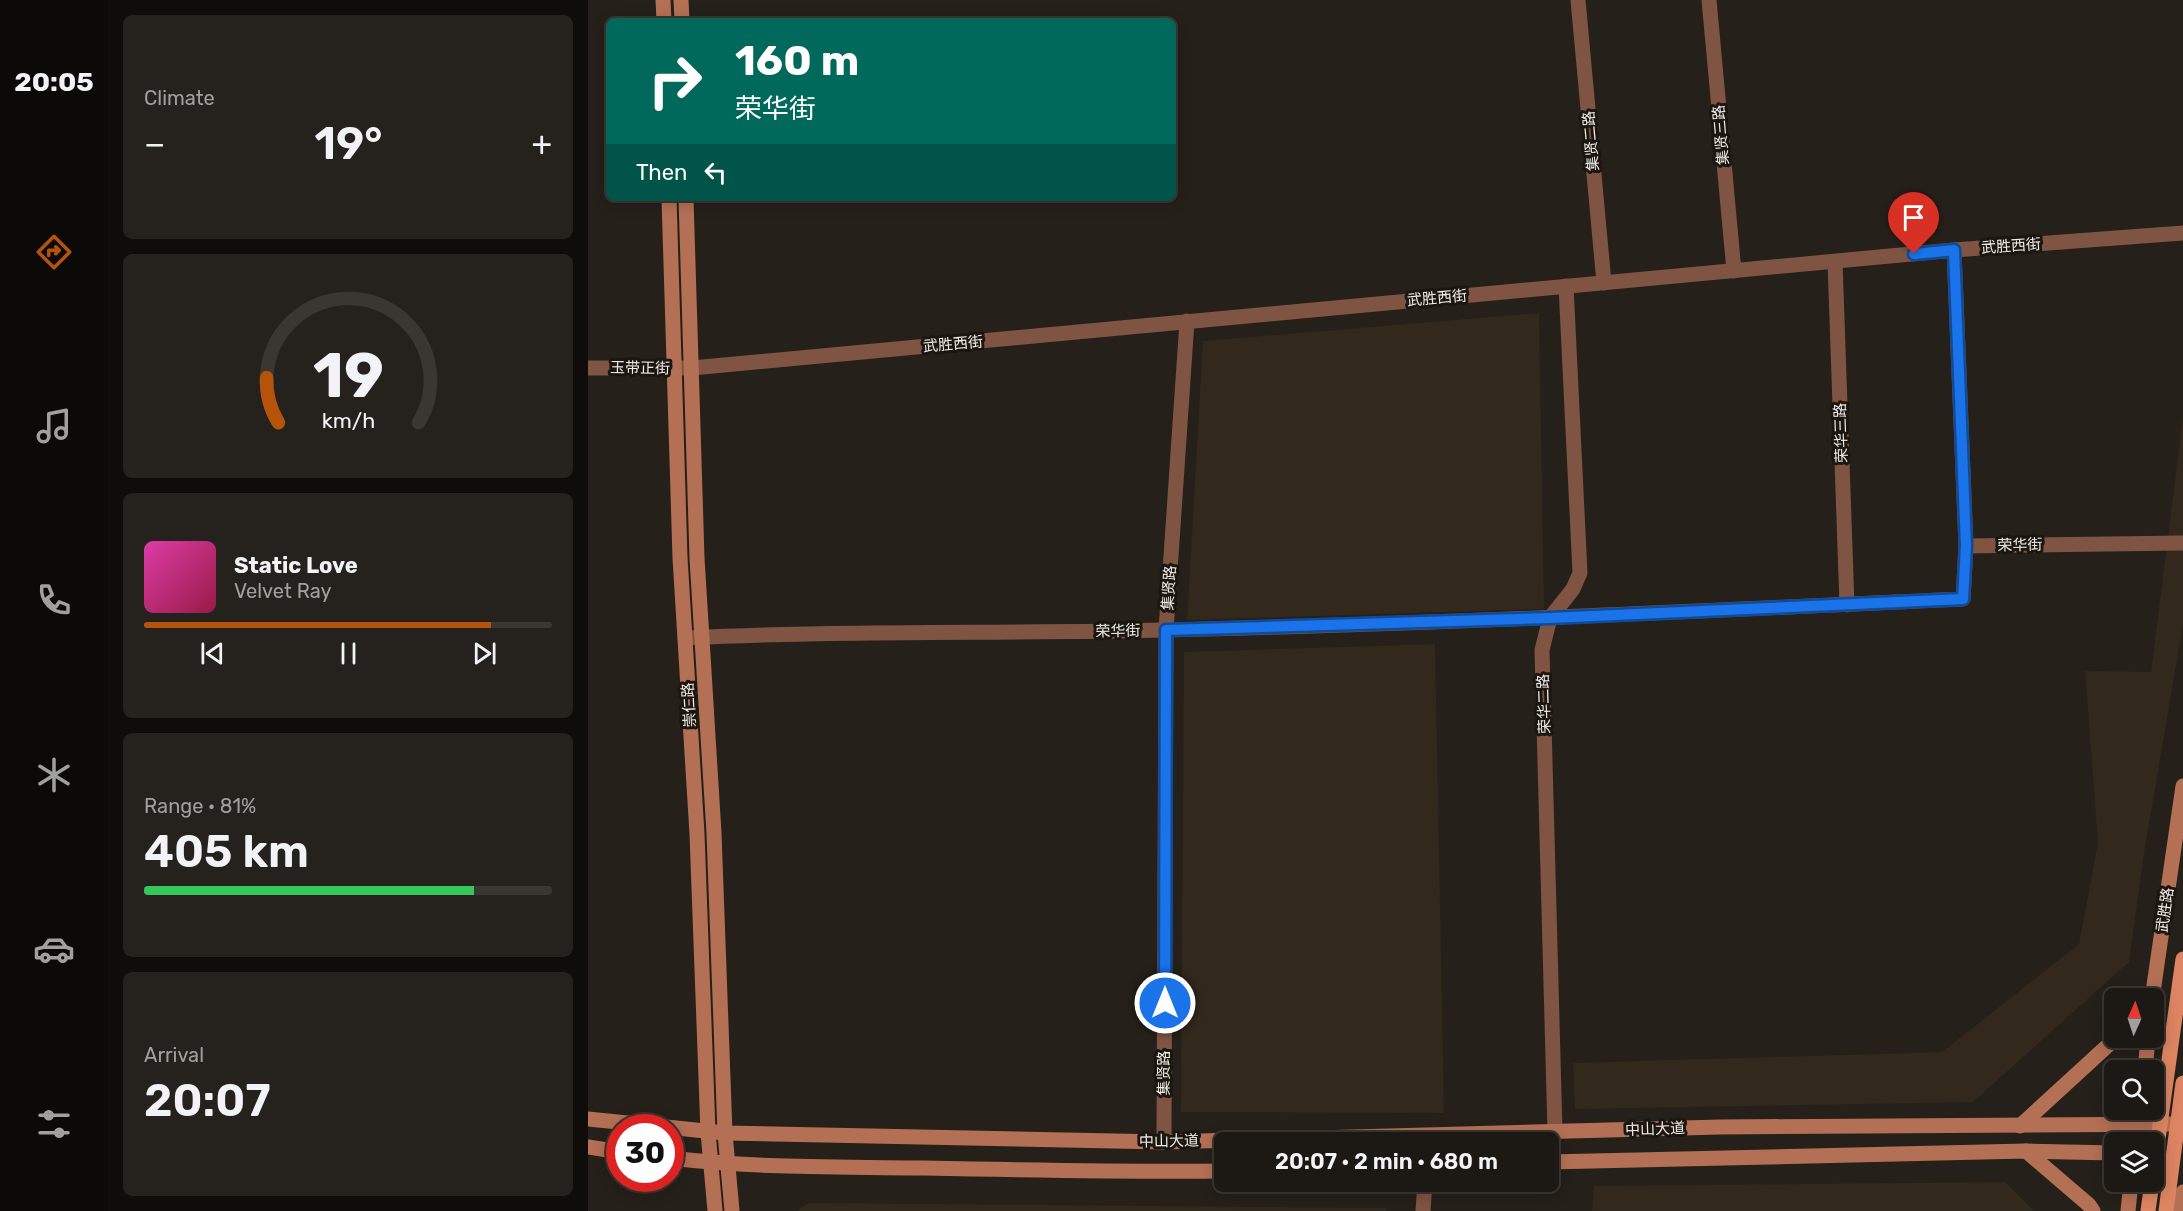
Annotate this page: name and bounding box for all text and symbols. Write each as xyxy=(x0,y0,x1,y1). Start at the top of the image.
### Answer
text: 160 m xyxy=(735,36,859,86)
icon: right xyxy=(636,42,714,120)
text: 20:05 xyxy=(14,66,94,98)
text: Climate xyxy=(144,86,215,110)
text: 荣华街 xyxy=(735,93,816,125)
street label: 集贤三路 xyxy=(1709,104,1733,166)
street label: 集贤二路 xyxy=(1579,110,1603,172)
text: 19° xyxy=(314,117,382,170)
text: − xyxy=(144,124,165,163)
text: + xyxy=(531,124,552,163)
icon: left xyxy=(699,156,732,189)
text: Then xyxy=(636,159,687,186)
pin xyxy=(1888,192,1939,254)
icon: arrive xyxy=(1897,201,1930,234)
icon: directions xyxy=(33,231,75,273)
street label: 武胜西街 xyxy=(1980,235,2042,257)
street label: 武胜西街 xyxy=(1406,286,1468,310)
street label: 武胜西街 xyxy=(922,332,984,356)
text: 19 xyxy=(312,339,384,413)
street label: 玉带正街 xyxy=(610,358,670,378)
street label: 荣华三路 xyxy=(1831,403,1851,463)
icon: music xyxy=(33,405,75,447)
text: km/h xyxy=(321,409,375,434)
street label: 荣华街 xyxy=(1997,536,2043,554)
text: Static Love xyxy=(234,552,358,579)
street label: 集贤路 xyxy=(1158,565,1180,611)
icon: phone xyxy=(33,579,75,621)
text: Velvet Ray xyxy=(234,579,332,603)
street label: 荣华街 xyxy=(1095,622,1141,640)
icon: previous xyxy=(196,637,229,670)
icon: pause xyxy=(332,637,365,670)
icon: next xyxy=(468,637,501,670)
street label: 荣华二路 xyxy=(1534,674,1554,734)
street label: 崇仁路 xyxy=(679,682,699,728)
icon: climate xyxy=(33,754,75,796)
text: Range · 81% xyxy=(144,794,256,818)
text: 405 km xyxy=(144,825,309,878)
street label: 武胜路 xyxy=(2153,886,2177,934)
icon: car xyxy=(33,928,75,970)
position arrow xyxy=(1133,971,1197,1035)
north arrow xyxy=(2104,988,2164,1048)
map controls xyxy=(2104,988,2164,1192)
text: Arrival xyxy=(144,1043,204,1067)
street label: 集贤路 xyxy=(1155,1050,1173,1096)
button: search xyxy=(2104,1060,2164,1120)
text: 20:07 xyxy=(144,1074,271,1127)
icon: filters xyxy=(33,1103,75,1145)
speed limit sign: 30 xyxy=(606,1114,684,1192)
street label: 中山大道 xyxy=(1625,1119,1685,1139)
street label: 中山大道 xyxy=(1139,1131,1199,1151)
button: layers xyxy=(2104,1132,2164,1192)
text: 20:07 · 2 min · 680 m xyxy=(1275,1148,1498,1175)

